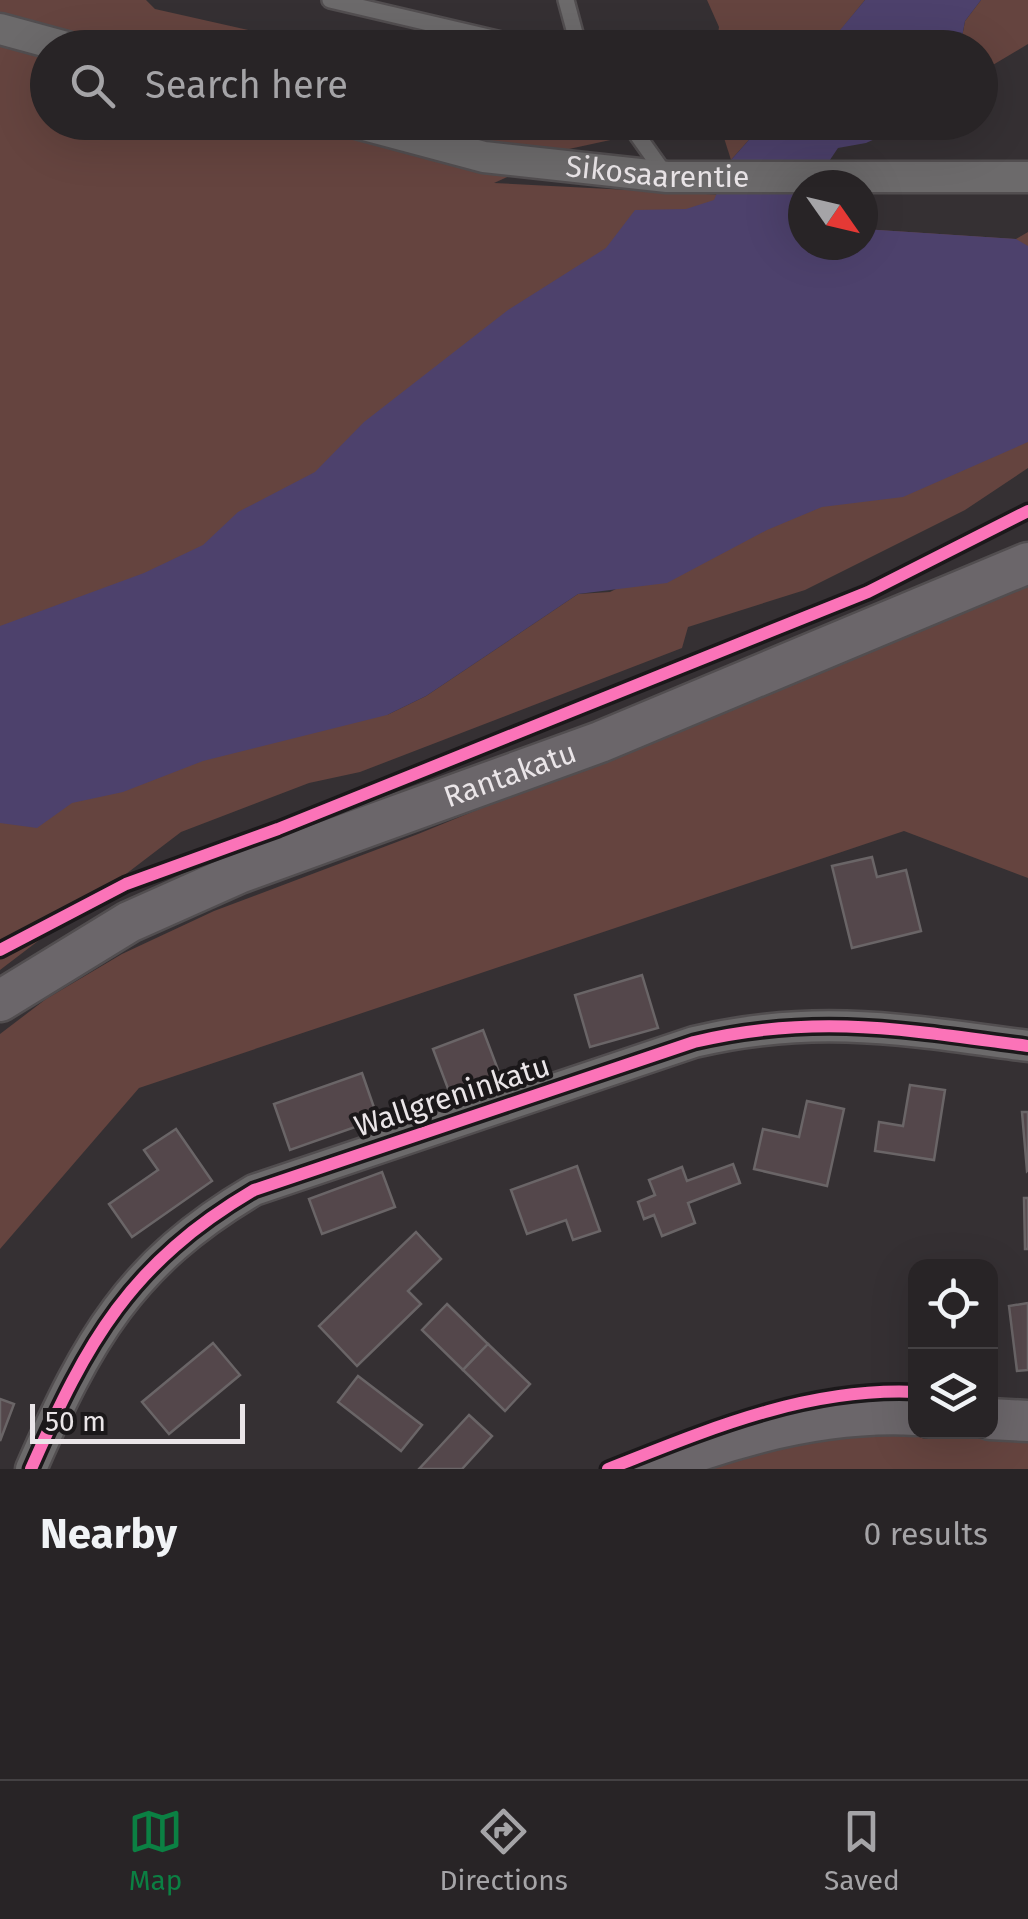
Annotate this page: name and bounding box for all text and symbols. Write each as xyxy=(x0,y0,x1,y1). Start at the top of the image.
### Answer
search box xyxy=(30,30,998,140)
icon: search xyxy=(65,58,120,113)
text: Search here xyxy=(145,62,348,108)
street label: Sikosaarentie xyxy=(564,148,749,195)
north arrow xyxy=(788,170,878,260)
street label: Rantakatu xyxy=(439,734,581,815)
street label: Wallgreninkatu xyxy=(350,1047,554,1145)
map controls xyxy=(908,1259,998,1439)
button: locate xyxy=(908,1259,998,1349)
button: layers xyxy=(908,1349,998,1439)
scale bar xyxy=(30,1399,245,1444)
text: 50 m xyxy=(45,1405,106,1438)
text: Nearby xyxy=(40,1509,177,1559)
text: 0 results xyxy=(863,1515,988,1553)
tab: Map xyxy=(128,1804,183,1897)
tab: Directions xyxy=(439,1804,568,1897)
tab: Saved xyxy=(824,1804,900,1897)

